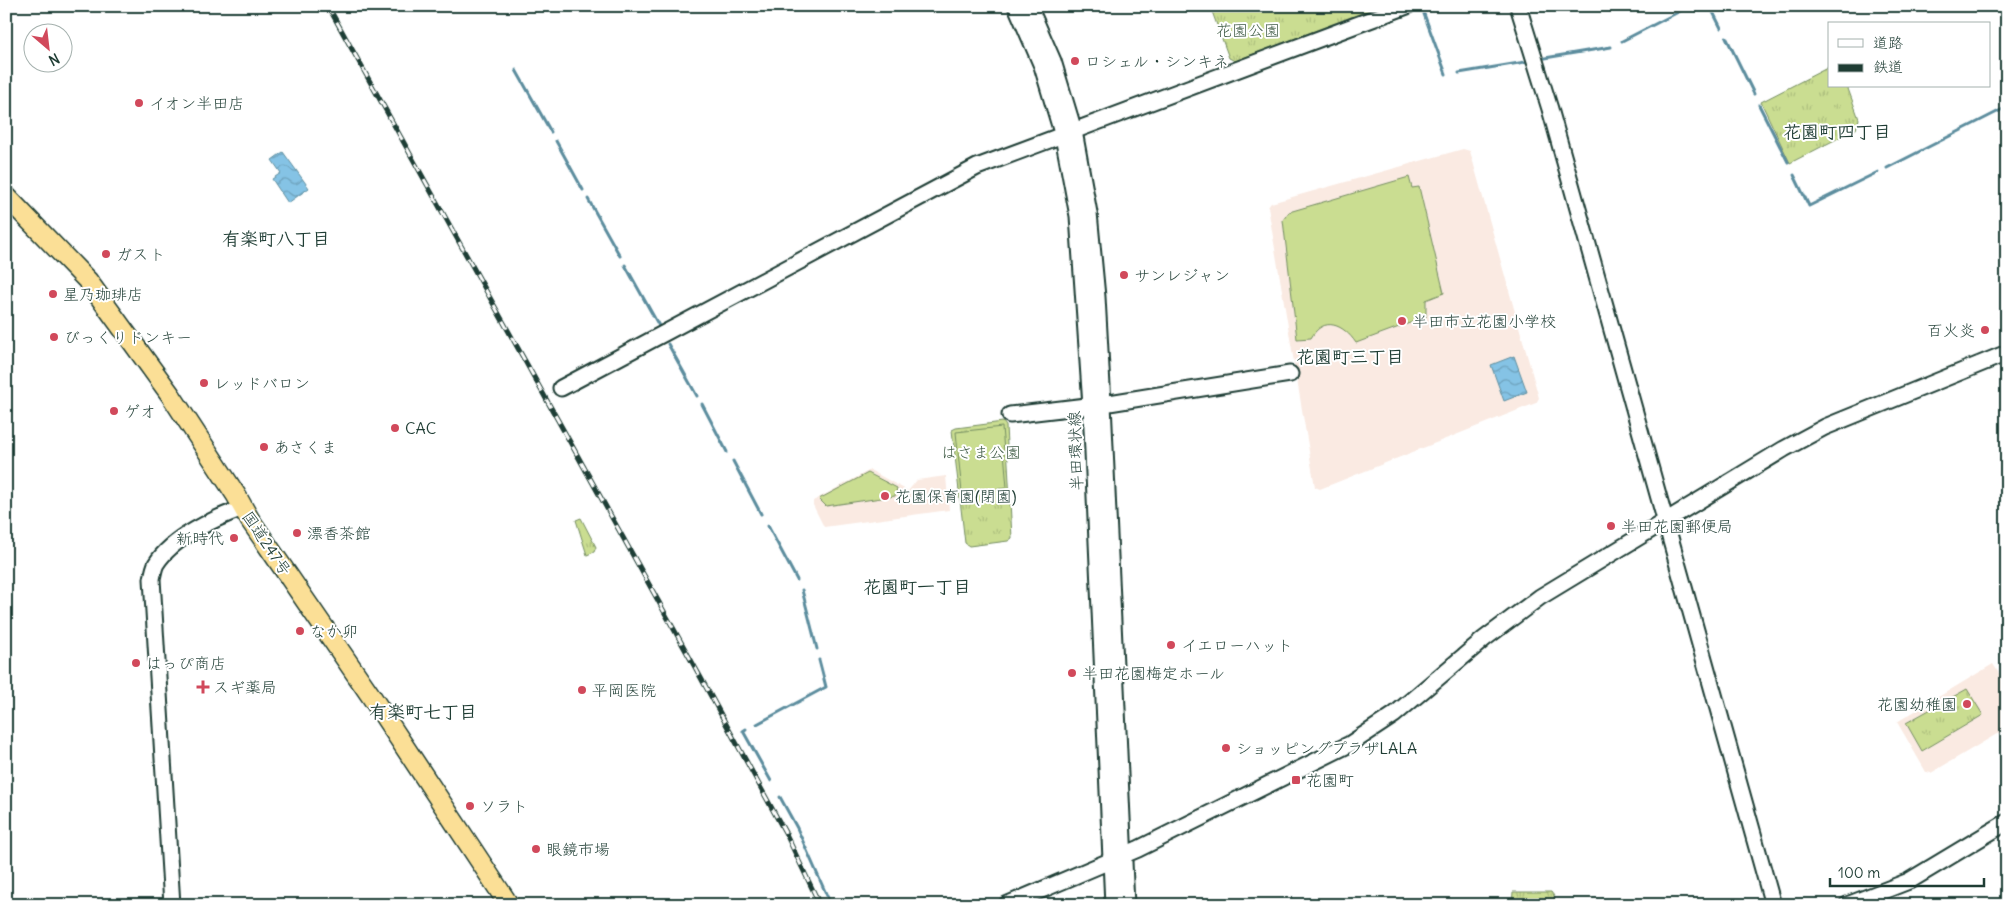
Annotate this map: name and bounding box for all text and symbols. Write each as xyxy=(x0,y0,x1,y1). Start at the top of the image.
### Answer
park label: 花園公園 xyxy=(1216,20,1280,40)
north arrow xyxy=(22,22,72,72)
legend xyxy=(1828,22,1990,88)
text: 道路 xyxy=(1873,33,1903,52)
text: N xyxy=(46,49,63,70)
place label: ロシェル・シンキネ xyxy=(1085,51,1229,71)
marker: ロシェル・シンキネ xyxy=(1069,55,1081,67)
text: 鉄道 xyxy=(1873,57,1903,76)
place label: イオン半田店 xyxy=(149,93,244,113)
marker: イオン半田店 xyxy=(133,97,145,109)
district label: 花園町四丁目 xyxy=(1783,120,1891,143)
district label: 有楽町八丁目 xyxy=(222,227,330,250)
place label: ガスト xyxy=(116,244,166,264)
marker: ガスト xyxy=(100,248,112,260)
place label: サンレジャン xyxy=(1134,265,1230,285)
marker: サンレジャン xyxy=(1118,269,1130,281)
place label: 星乃珈琲店 xyxy=(63,284,143,304)
marker: 星乃珈琲店 xyxy=(47,288,59,300)
place label: 半田市立花園小学校 xyxy=(1412,311,1556,331)
marker: 半田市立花園小学校 xyxy=(1396,315,1408,327)
place label: 百火炎 xyxy=(1927,320,1975,340)
marker: 百火炎 xyxy=(1979,324,1991,336)
place label: びっくりドンキー xyxy=(64,327,192,347)
marker: びっくりドンキー xyxy=(48,331,60,343)
district label: 花園町三丁目 xyxy=(1296,345,1404,368)
place label: レッドバロン xyxy=(214,373,310,393)
marker: レッドバロン xyxy=(198,377,210,389)
place label: ゲオ xyxy=(124,401,156,421)
marker: ゲオ xyxy=(108,405,120,417)
street label: 半田環状線 xyxy=(1064,411,1086,491)
place label: CAC xyxy=(405,418,436,438)
marker: CAC xyxy=(389,422,401,434)
place label: あさくま xyxy=(274,437,337,457)
marker: あさくま xyxy=(258,441,270,453)
park label: はさま公園 xyxy=(941,442,1021,462)
place label: 花園保育園(閉園) xyxy=(895,486,1017,506)
marker: 花園保育園(閉園) xyxy=(879,490,891,502)
street label: 国道247号 xyxy=(238,507,296,579)
place label: 半田花園郵便局 xyxy=(1621,516,1733,536)
marker: 半田花園郵便局 xyxy=(1605,520,1617,532)
place label: 漂香茶館 xyxy=(307,523,371,543)
marker: 漂香茶館 xyxy=(291,527,303,539)
place label: 新時代 xyxy=(176,528,224,548)
marker: 新時代 xyxy=(228,532,240,544)
district label: 花園町一丁目 xyxy=(863,575,971,598)
place label: なか卯 xyxy=(310,621,358,641)
marker: なか卯 xyxy=(294,625,306,637)
place label: イエローハット xyxy=(1181,635,1293,655)
marker: イエローハット xyxy=(1165,639,1177,651)
place label: はっぴ商店 xyxy=(146,653,226,673)
marker: はっぴ商店 xyxy=(130,657,142,669)
place label: 半田花園梅定ホール xyxy=(1082,663,1225,683)
marker: 半田花園梅定ホール xyxy=(1066,667,1078,679)
place label: スギ薬局 xyxy=(213,677,277,697)
place label: 平岡医院 xyxy=(592,680,656,700)
marker: スギ薬局 xyxy=(197,681,209,693)
marker: 平岡医院 xyxy=(576,684,588,696)
place label: 花園幼稚園 xyxy=(1877,694,1957,714)
marker: 花園幼稚園 xyxy=(1961,698,1973,710)
district label: 有楽町七丁目 xyxy=(369,700,477,723)
place label: ショッピングプラザLALA xyxy=(1236,738,1417,758)
marker: ショッピングプラザLALA xyxy=(1220,742,1232,754)
place label: 花園町 xyxy=(1306,770,1354,790)
marker: 花園町 xyxy=(1290,774,1302,786)
place label: ソラト xyxy=(480,796,528,816)
marker: ソラト xyxy=(464,800,476,812)
place label: 眼鏡市場 xyxy=(546,839,610,859)
marker: 眼鏡市場 xyxy=(530,843,542,855)
scale bar xyxy=(1830,856,1984,888)
text: 100 m xyxy=(1838,863,1880,882)

